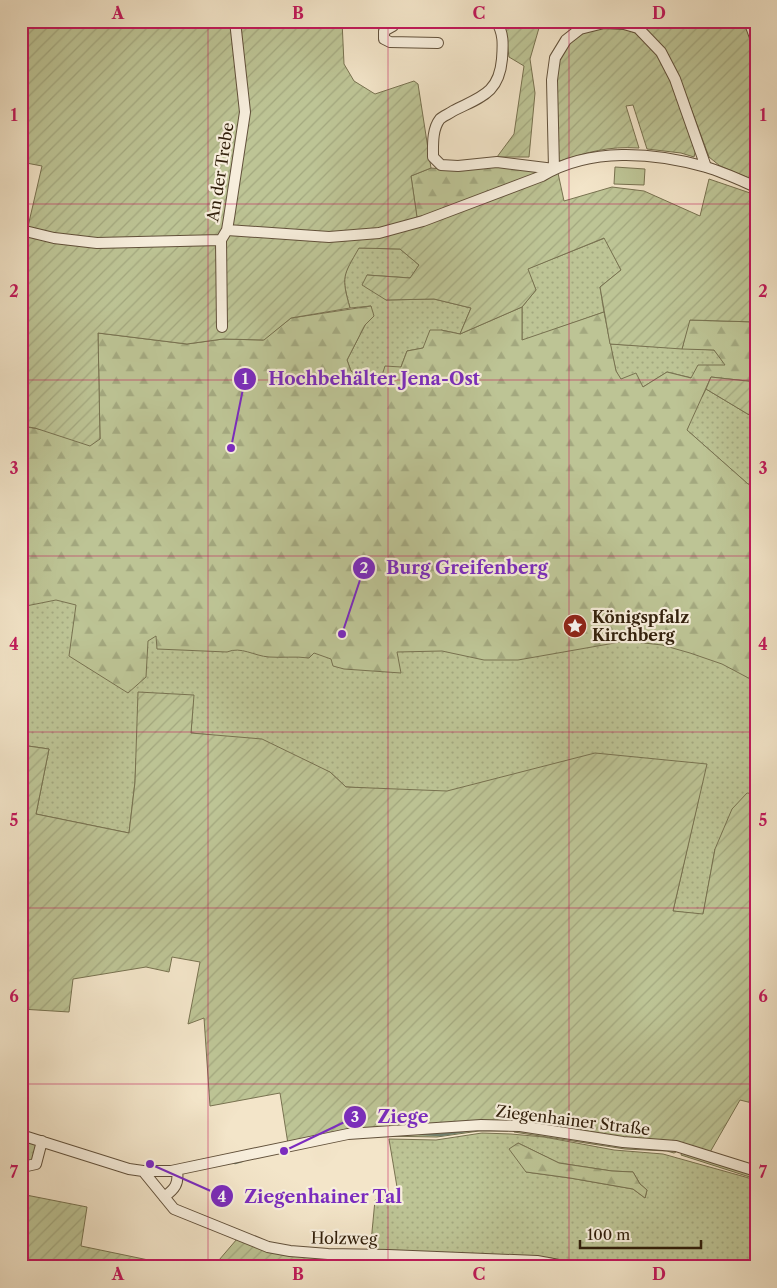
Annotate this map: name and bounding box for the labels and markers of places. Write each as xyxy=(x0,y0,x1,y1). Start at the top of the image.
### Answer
callout: Hochbehälter Jena-Ost xyxy=(233,362,489,395)
callout: Burg Greifenberg xyxy=(351,551,558,584)
place label: Königspfalz Kirchberg xyxy=(592,607,689,645)
place icon: Königspfalz Kirchberg xyxy=(562,613,588,639)
callout: Ziege xyxy=(342,1101,438,1134)
callout: Ziegenhainer Tal xyxy=(209,1180,413,1213)

